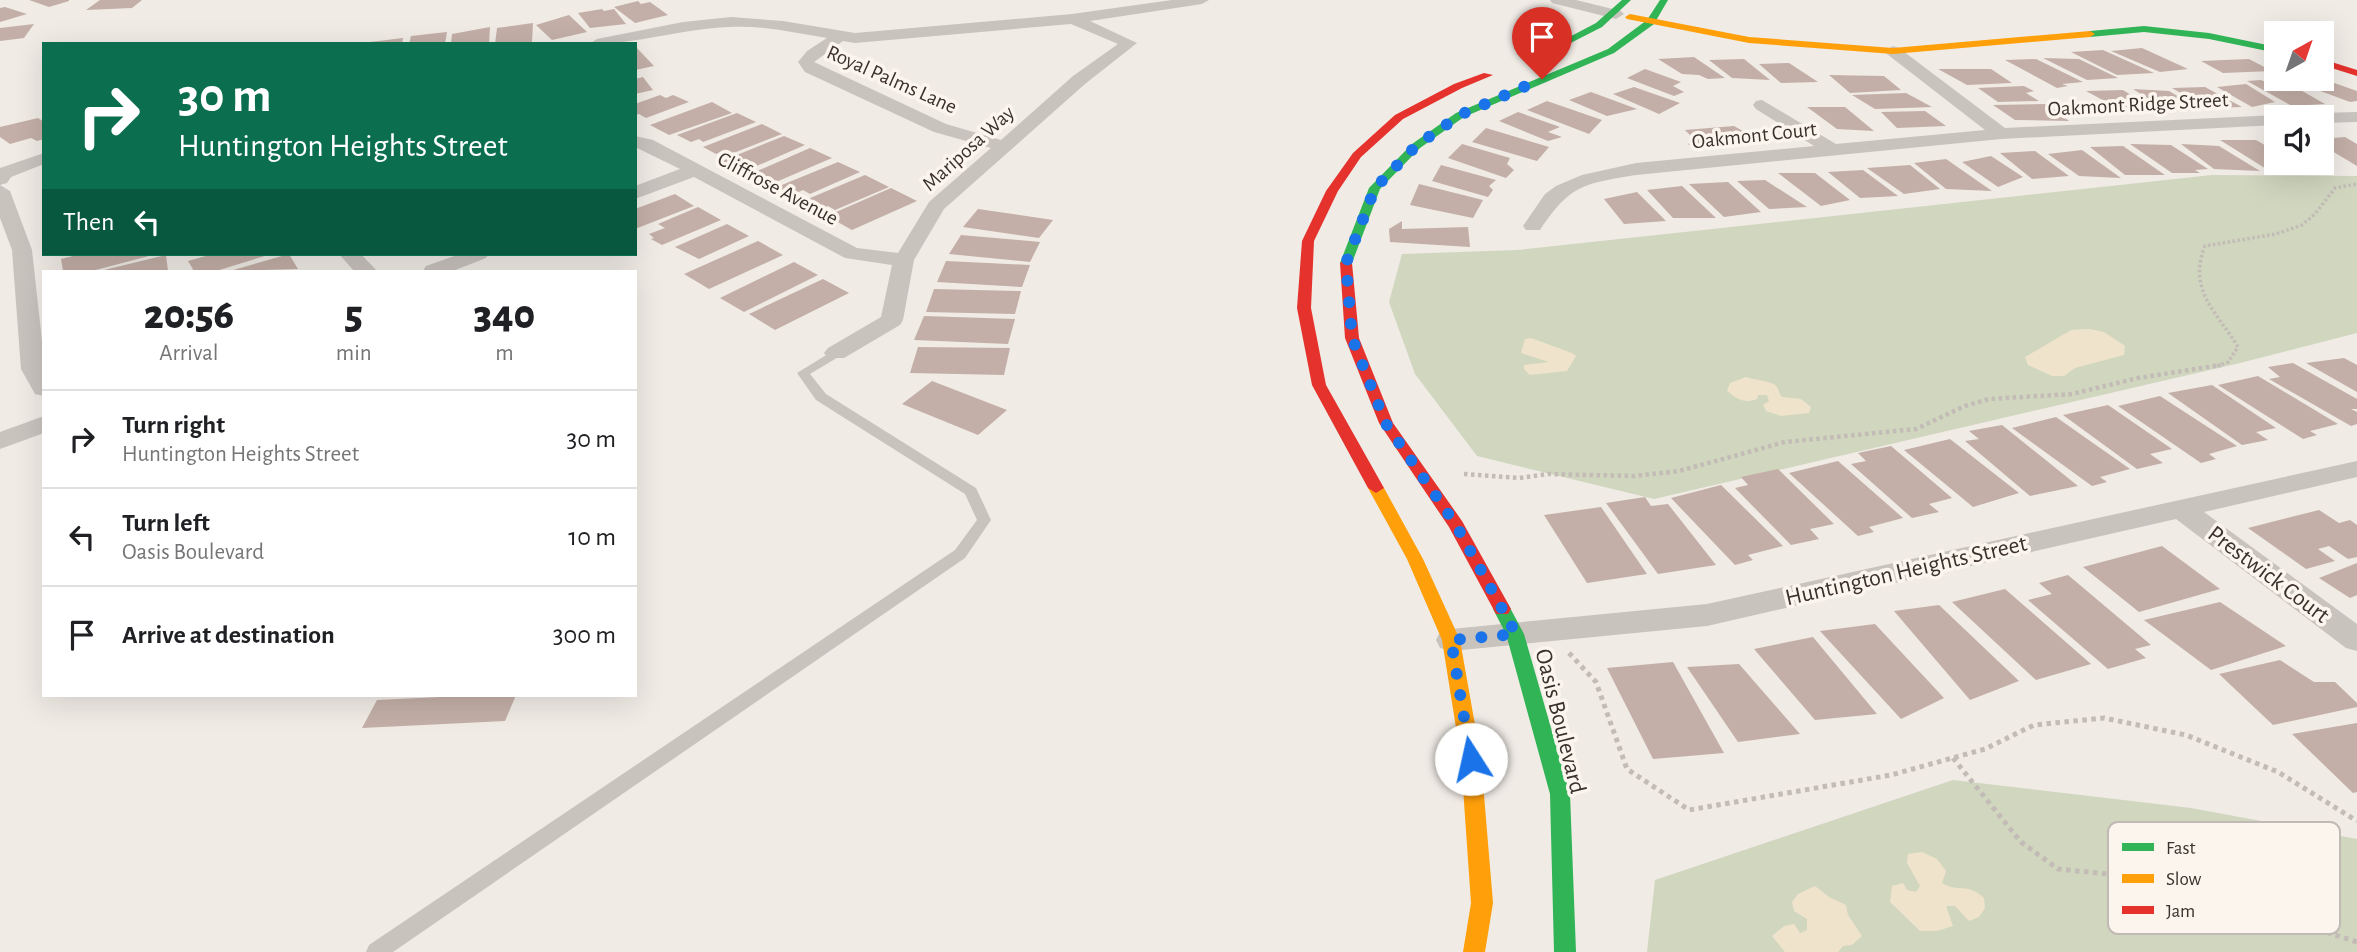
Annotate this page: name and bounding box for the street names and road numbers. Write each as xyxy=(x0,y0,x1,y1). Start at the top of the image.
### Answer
street label: Royal Palms Lane xyxy=(824,41,960,118)
street label: Oakmont Ridge Street xyxy=(2047,89,2229,120)
street label: Mariposa Way xyxy=(918,102,1018,195)
street label: Oakmont Court xyxy=(1691,118,1818,152)
street label: Cliffrose Avenue xyxy=(714,148,841,229)
street label: Prestwick Court xyxy=(2203,522,2334,628)
street label: Huntington Heights Street xyxy=(1783,531,2030,610)
street label: Oasis Boulevard xyxy=(1530,646,1590,796)

